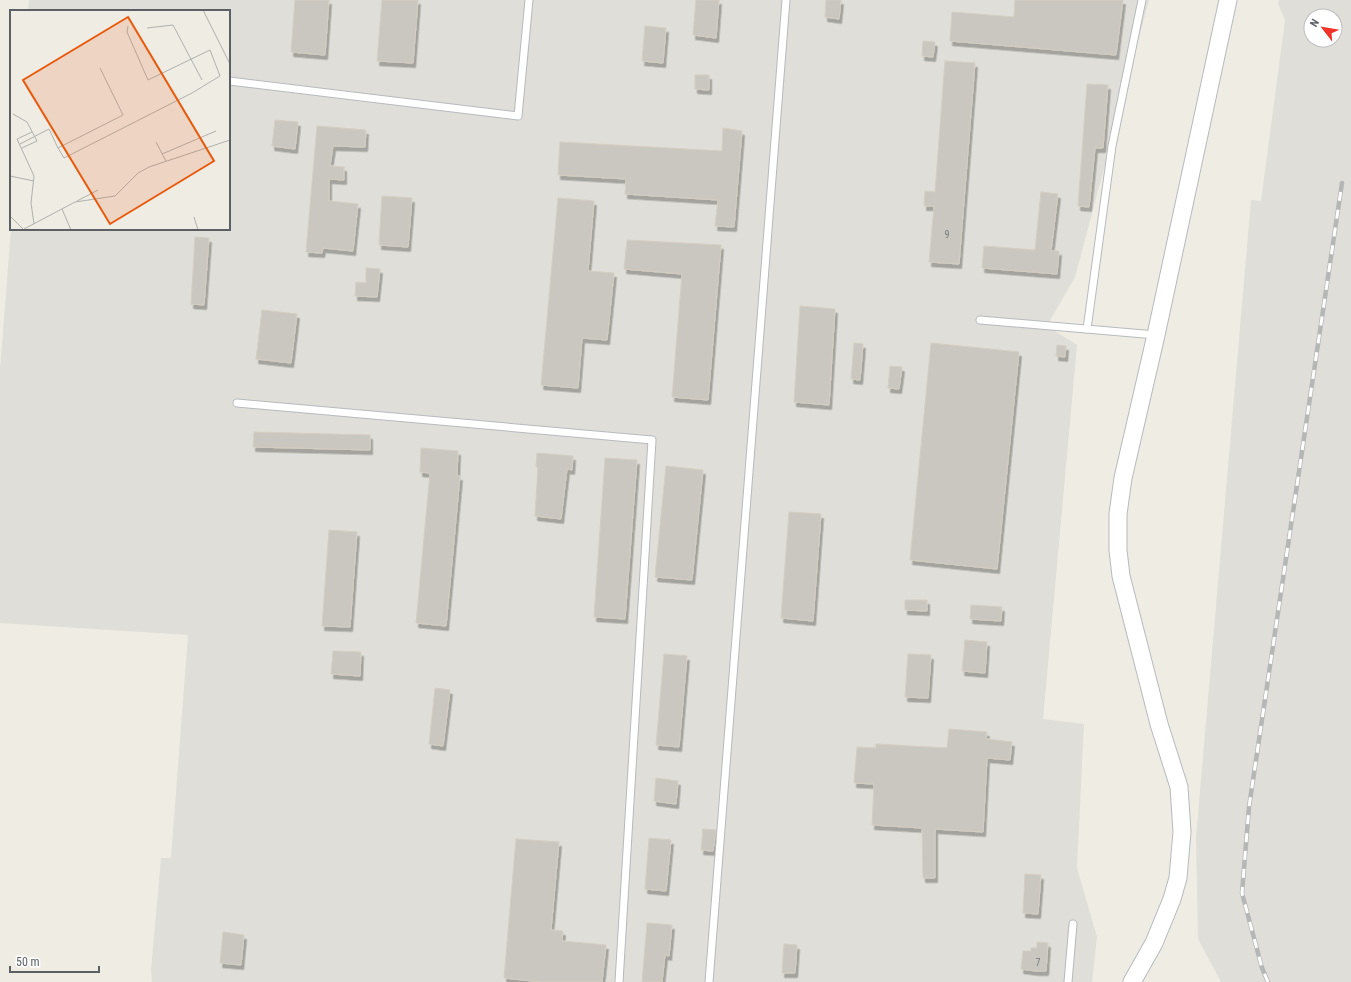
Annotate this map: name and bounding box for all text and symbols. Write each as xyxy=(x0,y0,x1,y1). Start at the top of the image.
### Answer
north arrow xyxy=(1303,8,1343,48)
inset map xyxy=(10,10,230,230)
text: N xyxy=(1308,17,1322,29)
house number: 9 xyxy=(945,229,950,240)
scale bar xyxy=(10,948,99,974)
text: 50 m xyxy=(16,955,40,969)
house number: 7 xyxy=(1036,957,1041,968)

